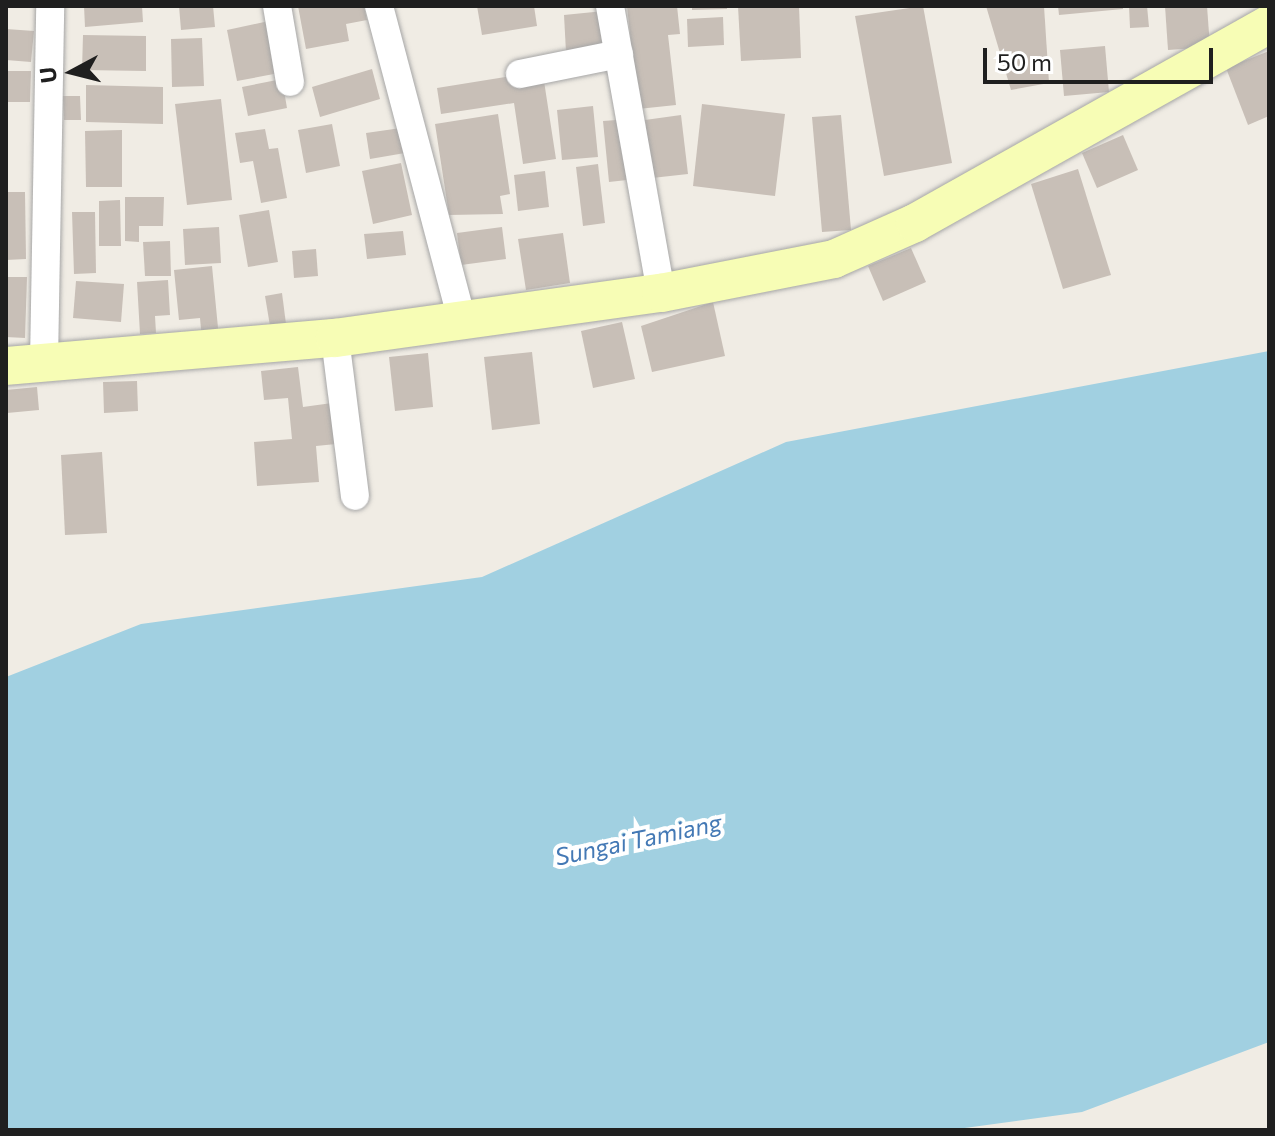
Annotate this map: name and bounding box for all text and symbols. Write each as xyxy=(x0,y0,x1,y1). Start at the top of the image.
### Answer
north arrow xyxy=(32,32,112,112)
scale bar xyxy=(987,32,1217,82)
text: 50 m xyxy=(997,47,1052,76)
text: U xyxy=(33,65,62,85)
water label: Sungai Tamiang xyxy=(552,807,724,871)

